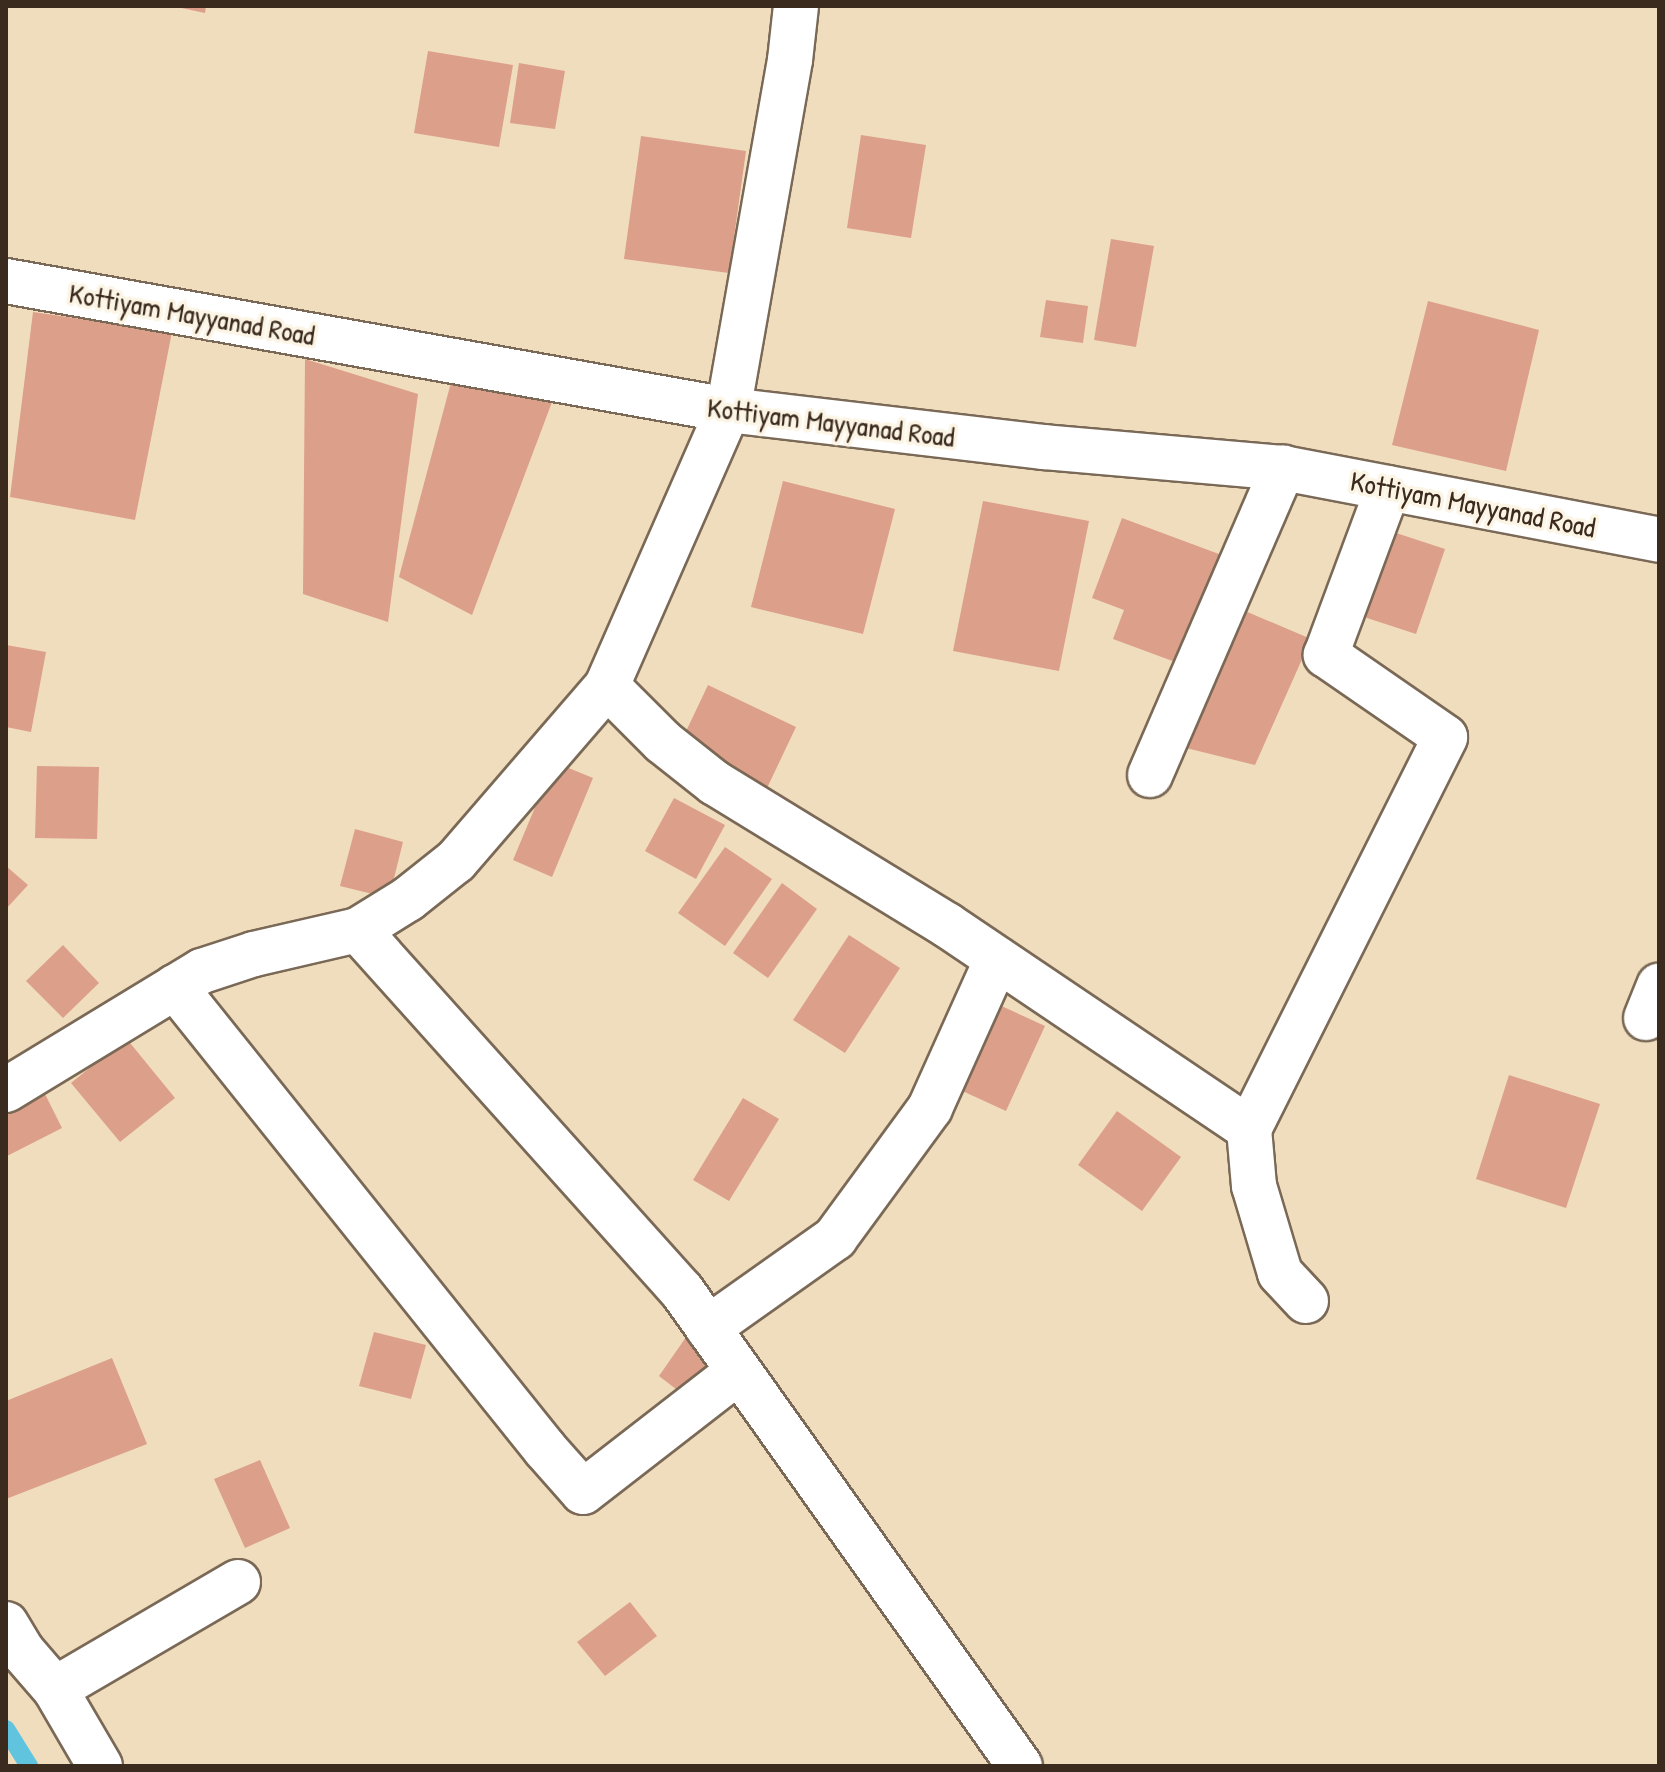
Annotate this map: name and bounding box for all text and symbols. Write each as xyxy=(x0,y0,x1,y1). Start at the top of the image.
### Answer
street label: Kottiyam Mayyanad Road xyxy=(66,276,318,352)
street label: Kottiyam Mayyanad Road xyxy=(705,390,957,454)
street label: Kottiyam Mayyanad Road xyxy=(1348,464,1598,544)

